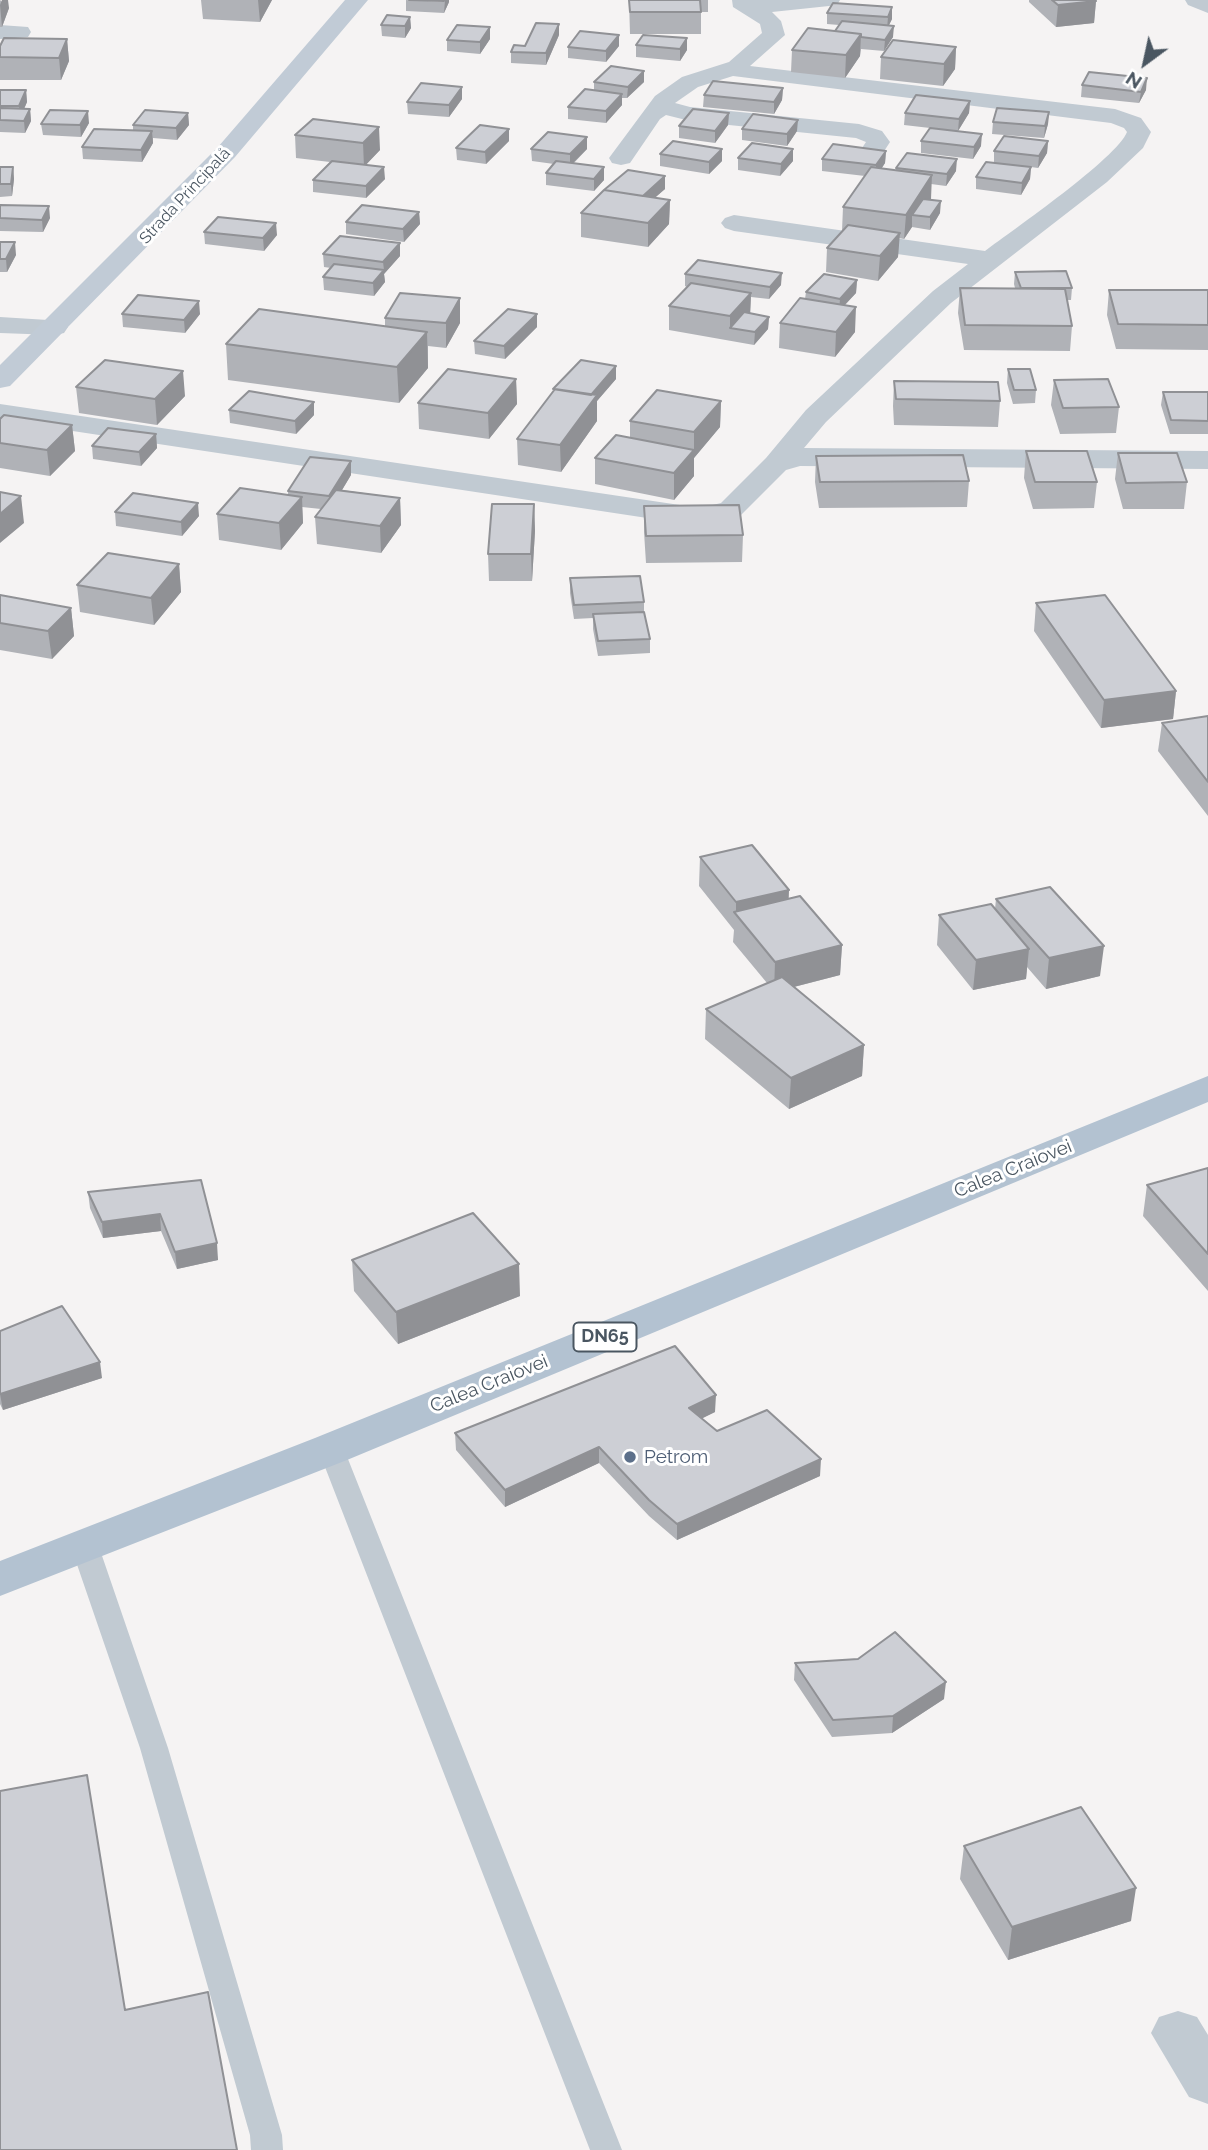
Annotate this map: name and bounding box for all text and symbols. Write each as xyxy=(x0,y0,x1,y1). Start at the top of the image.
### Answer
north arrow xyxy=(1110,28,1180,98)
text: N xyxy=(1121,67,1146,94)
street label: Strada Principală xyxy=(136,144,234,248)
street label: Calea Craiovei xyxy=(951,1135,1075,1203)
road number: DN65 xyxy=(574,1322,636,1352)
street label: Calea Craiovei xyxy=(427,1350,551,1418)
place label: Petrom xyxy=(644,1446,708,1468)
marker: Petrom xyxy=(622,1449,638,1465)

